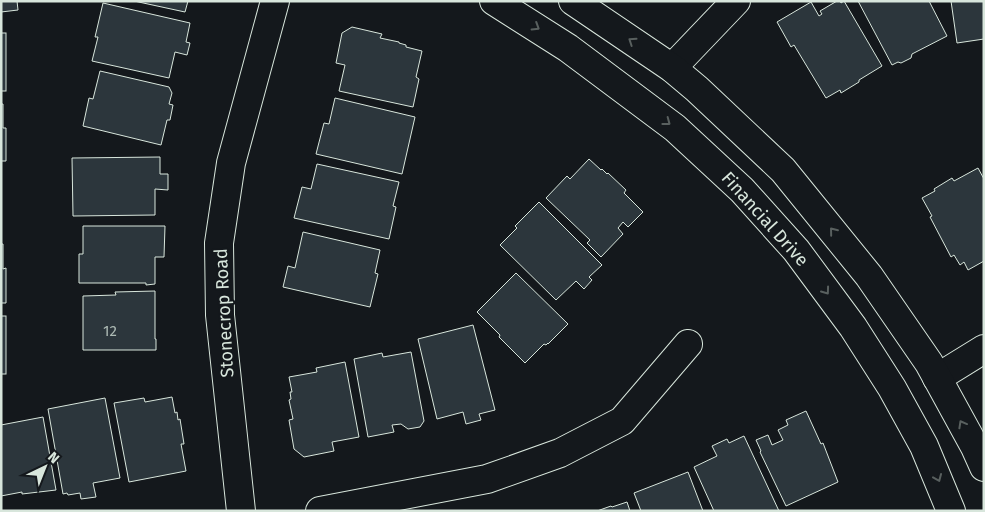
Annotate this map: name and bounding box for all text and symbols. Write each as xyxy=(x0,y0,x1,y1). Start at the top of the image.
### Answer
one-way arrow xyxy=(530,21,539,30)
one-way arrow xyxy=(628,38,638,47)
one-way arrow xyxy=(661,116,671,125)
street label: Financial Drive xyxy=(717,167,813,271)
one-way arrow xyxy=(829,228,838,237)
street label: Stonecrop Road xyxy=(210,248,238,378)
one-way arrow xyxy=(820,285,829,295)
house number: 12 xyxy=(103,322,117,340)
one-way arrow xyxy=(958,420,968,429)
north arrow xyxy=(20,442,70,492)
text: N xyxy=(44,448,63,467)
one-way arrow xyxy=(931,473,942,482)

